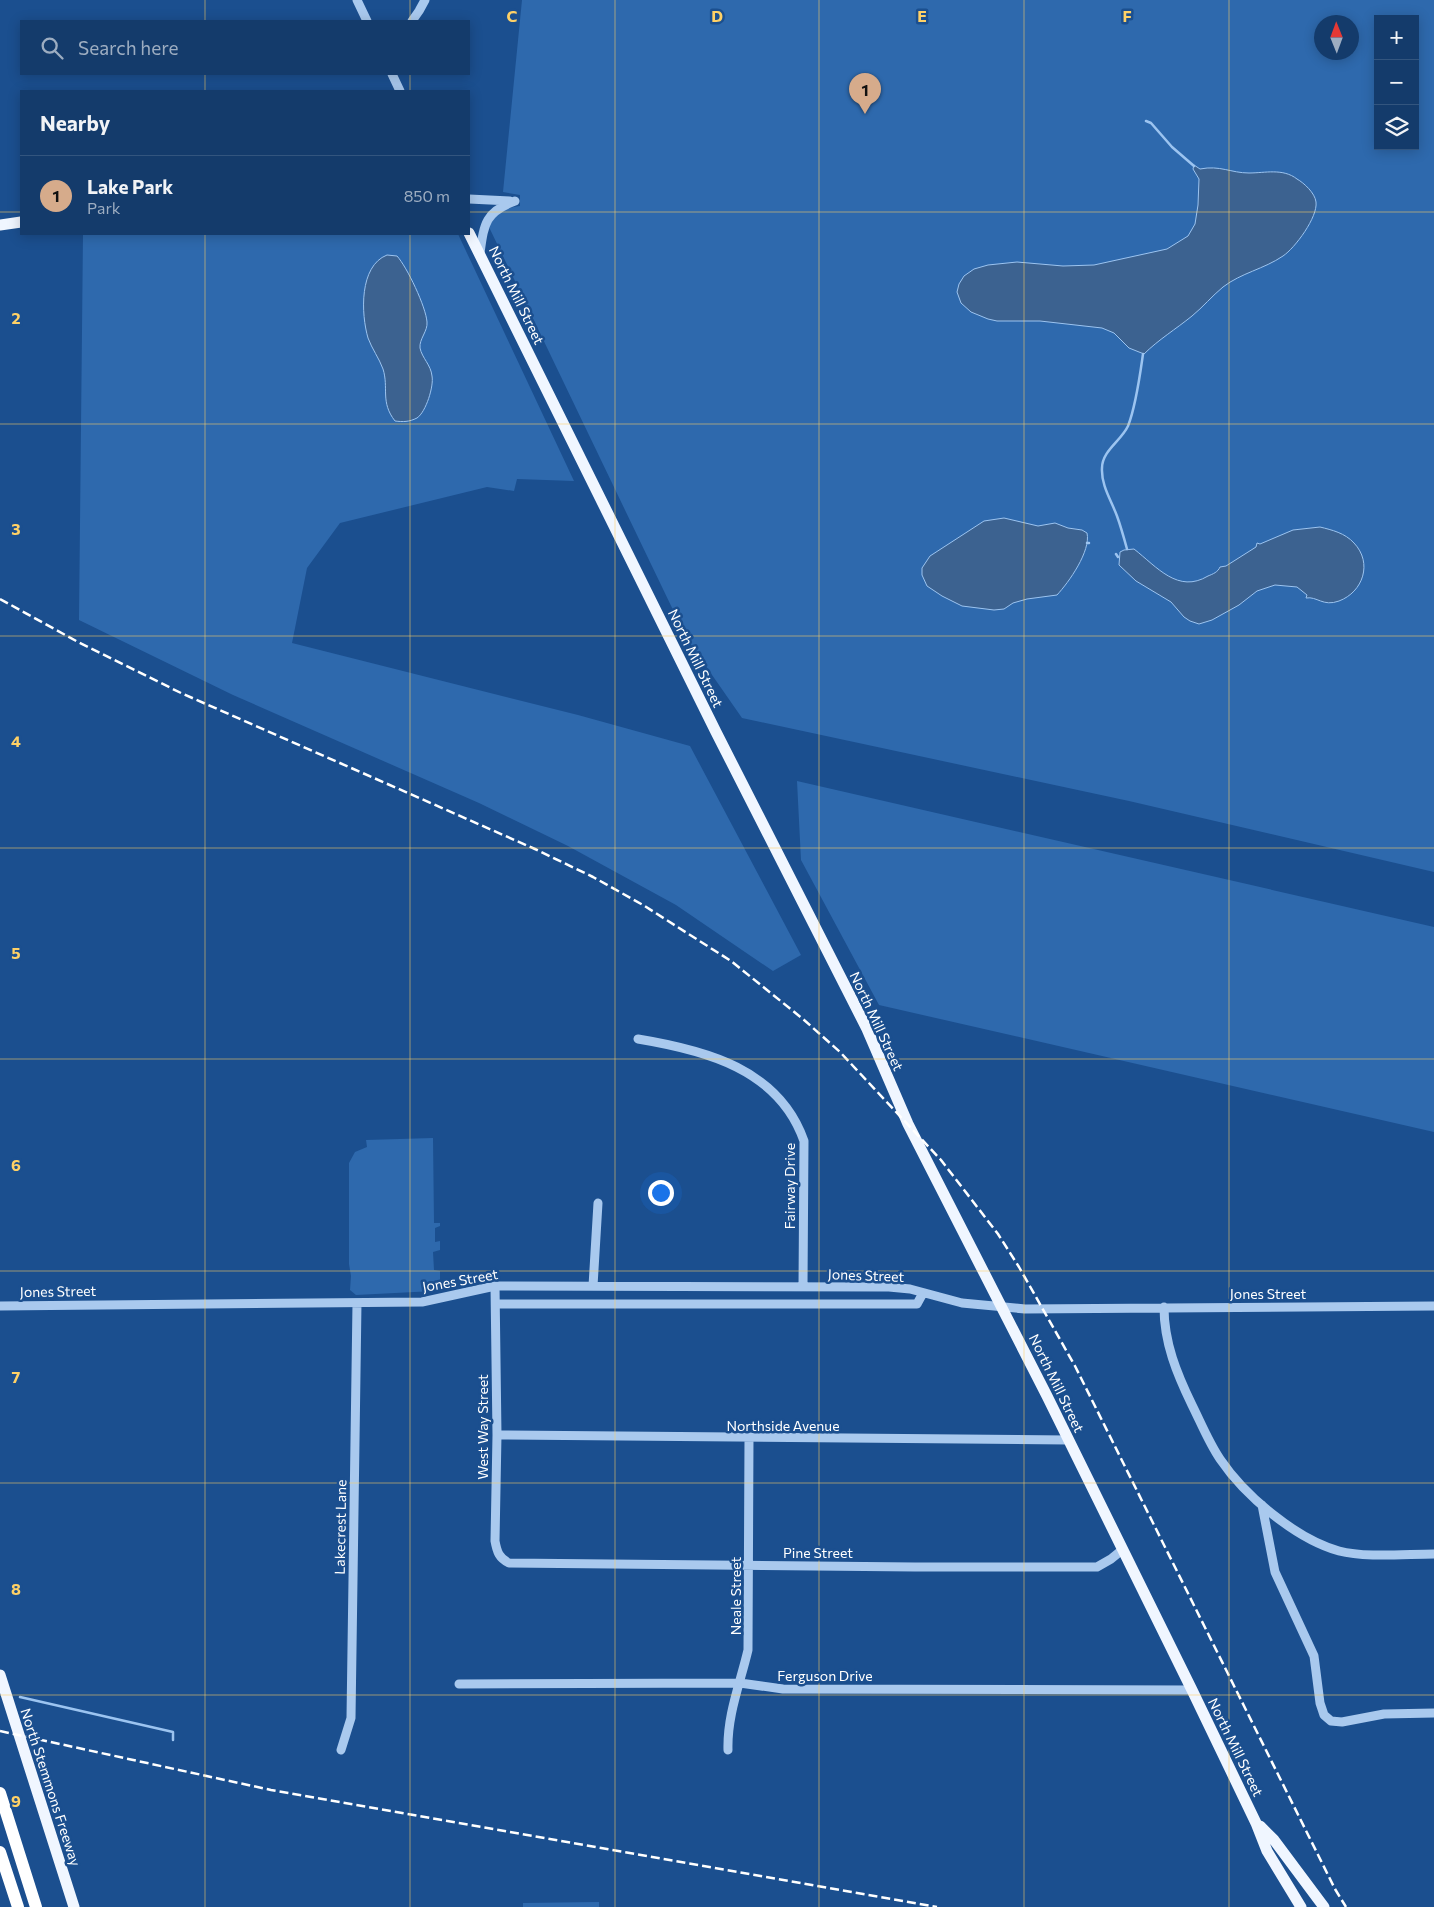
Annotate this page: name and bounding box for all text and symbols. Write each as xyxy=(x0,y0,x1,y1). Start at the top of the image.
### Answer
text: C xyxy=(507,6,518,25)
text: D xyxy=(711,6,723,25)
text: E xyxy=(917,6,927,25)
text: F xyxy=(1122,6,1132,25)
north arrow xyxy=(1314,15,1359,60)
map controls xyxy=(1374,15,1419,150)
button: + xyxy=(1374,15,1419,60)
search box xyxy=(20,20,470,75)
icon: search xyxy=(38,34,66,62)
text: Search here xyxy=(78,36,178,59)
button: − xyxy=(1374,60,1419,105)
pin: 1 xyxy=(849,73,881,114)
button: layers xyxy=(1374,105,1419,150)
text: Nearby xyxy=(40,110,110,135)
text: Lake Park xyxy=(87,175,173,198)
text: 1 xyxy=(52,186,60,205)
text: 850 m xyxy=(404,186,450,205)
text: Park xyxy=(87,198,120,217)
street label: North Mill Street xyxy=(486,243,548,347)
text: 2 xyxy=(11,308,21,327)
text: 3 xyxy=(11,519,21,538)
street label: North Mill Street xyxy=(665,606,727,710)
text: 4 xyxy=(11,731,21,750)
text: 5 xyxy=(11,943,21,962)
street label: North Mill Street xyxy=(847,969,907,1073)
street label: Fairway Drive xyxy=(781,1143,798,1229)
text: 6 xyxy=(11,1155,21,1174)
your location xyxy=(648,1180,674,1206)
street label: Jones Street xyxy=(421,1265,499,1295)
street label: Jones Street xyxy=(827,1265,905,1285)
street label: Jones Street xyxy=(20,1282,97,1300)
street label: Jones Street xyxy=(1230,1285,1306,1302)
street label: North Mill Street xyxy=(1026,1331,1088,1435)
text: 7 xyxy=(12,1367,21,1386)
street label: West Way Street xyxy=(474,1374,491,1480)
street label: Northside Avenue xyxy=(726,1417,840,1434)
street label: Lakecrest Lane xyxy=(331,1479,349,1575)
street label: Pine Street xyxy=(783,1544,853,1561)
street label: Neale Street xyxy=(727,1557,744,1635)
text: 8 xyxy=(11,1579,21,1598)
street label: Ferguson Drive xyxy=(777,1667,873,1684)
street label: North Mill Street xyxy=(1205,1695,1267,1799)
street label: North Stemmons Freeway xyxy=(17,1706,85,1868)
text: 9 xyxy=(11,1791,21,1810)

